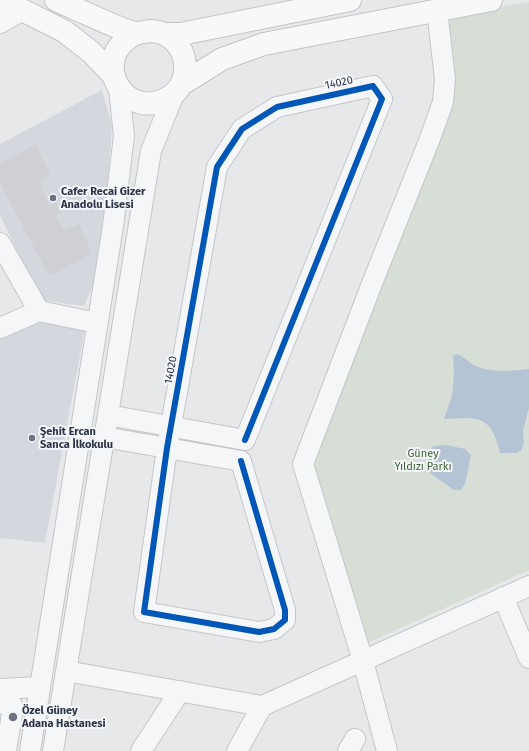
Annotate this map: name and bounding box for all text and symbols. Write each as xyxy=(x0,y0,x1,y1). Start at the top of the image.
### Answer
street label: 14020 xyxy=(324,74,354,92)
place label: Cafer Recai Gizer Anadolu Lisesi xyxy=(61,185,145,211)
marker: Cafer Recai Gizer Anadolu Lisesi xyxy=(48,193,58,203)
street label: 14020 xyxy=(162,355,180,385)
place label: Şehit Ercan Sanca İlkokulu xyxy=(40,425,113,451)
marker: Şehit Ercan Sanca İlkokulu xyxy=(27,433,37,443)
park label: Güney Yıldızı Parkı xyxy=(394,447,452,473)
place label: Özel Güney Adana Hastanesi xyxy=(22,704,106,730)
marker: Özel Güney Adana Hastanesi xyxy=(7,711,19,723)

